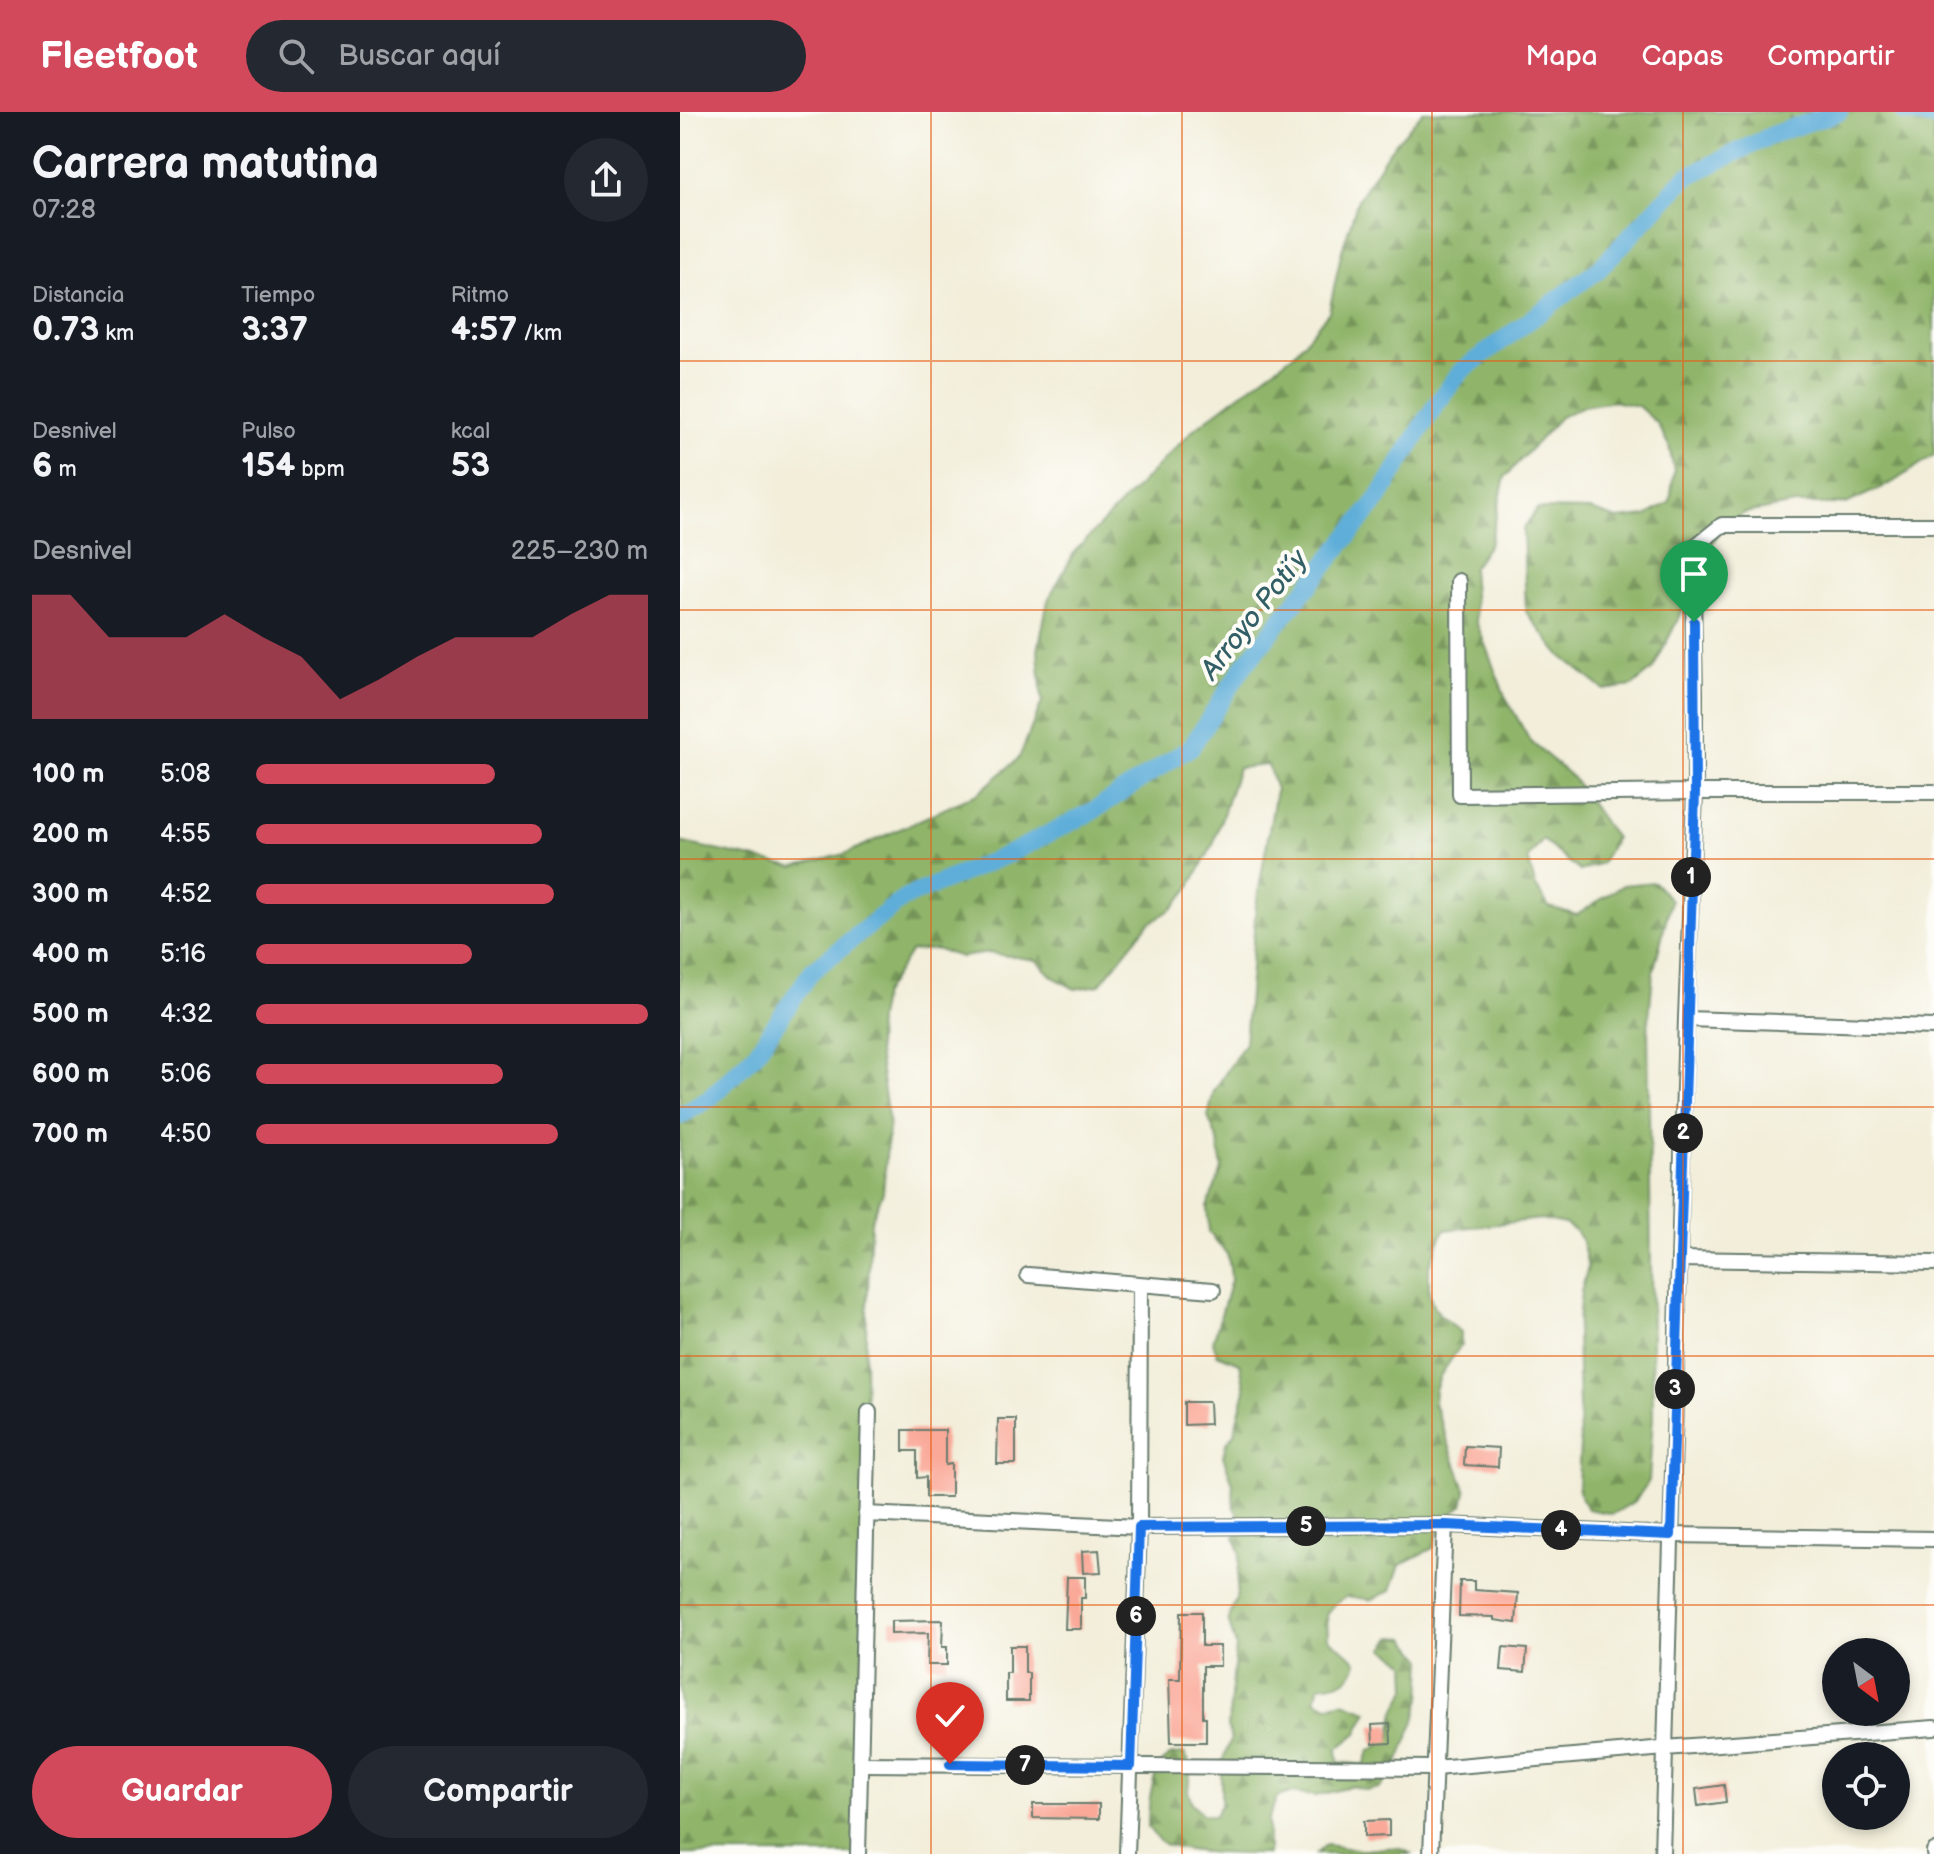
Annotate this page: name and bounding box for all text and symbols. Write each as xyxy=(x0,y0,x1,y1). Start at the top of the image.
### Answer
search box xyxy=(246,20,806,92)
text: Fleetfoot xyxy=(40,34,198,79)
icon: search xyxy=(274,34,318,78)
text: Buscar aquí xyxy=(338,38,500,74)
text: Mapa xyxy=(1525,40,1598,73)
text: Capas xyxy=(1642,40,1723,73)
text: Compartir xyxy=(1767,40,1894,73)
text: Carrera matutina xyxy=(32,138,379,191)
button: share xyxy=(564,138,648,222)
text: 07:28 xyxy=(32,195,96,226)
text: Distancia xyxy=(32,282,124,309)
text: Tiempo xyxy=(241,282,315,309)
text: Ritmo xyxy=(451,282,509,309)
text: 0.73 xyxy=(32,309,99,350)
text: 3:37 xyxy=(241,309,308,350)
text: 4:57 xyxy=(451,309,517,350)
text: km xyxy=(99,320,134,347)
text: /km xyxy=(517,320,562,347)
text: Desnivel xyxy=(32,418,117,445)
text: Pulso xyxy=(241,418,296,445)
text: kcal xyxy=(451,418,490,445)
text: 6 xyxy=(32,445,53,486)
text: 154 xyxy=(241,445,295,486)
text: 53 xyxy=(451,445,490,486)
text: m xyxy=(53,456,77,483)
text: bpm xyxy=(295,456,345,483)
text: Desnivel xyxy=(32,536,132,567)
text: 225–230 m xyxy=(511,536,648,567)
pin xyxy=(1660,540,1728,622)
water label: Arroyo Poti´y xyxy=(1192,542,1316,688)
icon: arrive xyxy=(1672,552,1716,596)
text: 100 m xyxy=(32,759,105,790)
text: 5:08 xyxy=(160,759,211,790)
text: 200 m xyxy=(32,819,109,850)
text: 4:55 xyxy=(160,819,211,850)
pin: 1 xyxy=(1671,857,1711,897)
text: 1 xyxy=(1686,863,1696,890)
text: 300 m xyxy=(32,879,109,910)
text: 4:52 xyxy=(160,879,211,910)
text: 400 m xyxy=(32,939,109,970)
text: 5:16 xyxy=(160,939,206,970)
text: 500 m xyxy=(32,999,109,1030)
text: 4:32 xyxy=(160,999,212,1030)
text: 600 m xyxy=(32,1059,109,1090)
text: 5:06 xyxy=(160,1059,211,1090)
pin: 2 xyxy=(1663,1113,1703,1153)
text: 700 m xyxy=(32,1119,108,1150)
text: 4:50 xyxy=(160,1119,211,1150)
text: 2 xyxy=(1676,1119,1690,1146)
pin: 3 xyxy=(1655,1369,1695,1409)
text: 3 xyxy=(1669,1375,1681,1402)
pin: 5 xyxy=(1286,1506,1326,1546)
pin: 4 xyxy=(1541,1510,1581,1550)
text: 5 xyxy=(1300,1512,1312,1539)
text: 4 xyxy=(1555,1516,1567,1543)
pin: 6 xyxy=(1116,1596,1156,1636)
text: 6 xyxy=(1129,1602,1143,1629)
north arrow xyxy=(1822,1638,1910,1726)
map controls xyxy=(1822,1638,1910,1830)
pin xyxy=(916,1682,984,1764)
icon: check xyxy=(928,1694,972,1738)
button: locate xyxy=(1822,1742,1910,1830)
pin: 7 xyxy=(1005,1745,1045,1785)
button: Guardar xyxy=(32,1746,332,1838)
button: Compartir xyxy=(348,1746,648,1838)
text: 7 xyxy=(1019,1751,1031,1778)

